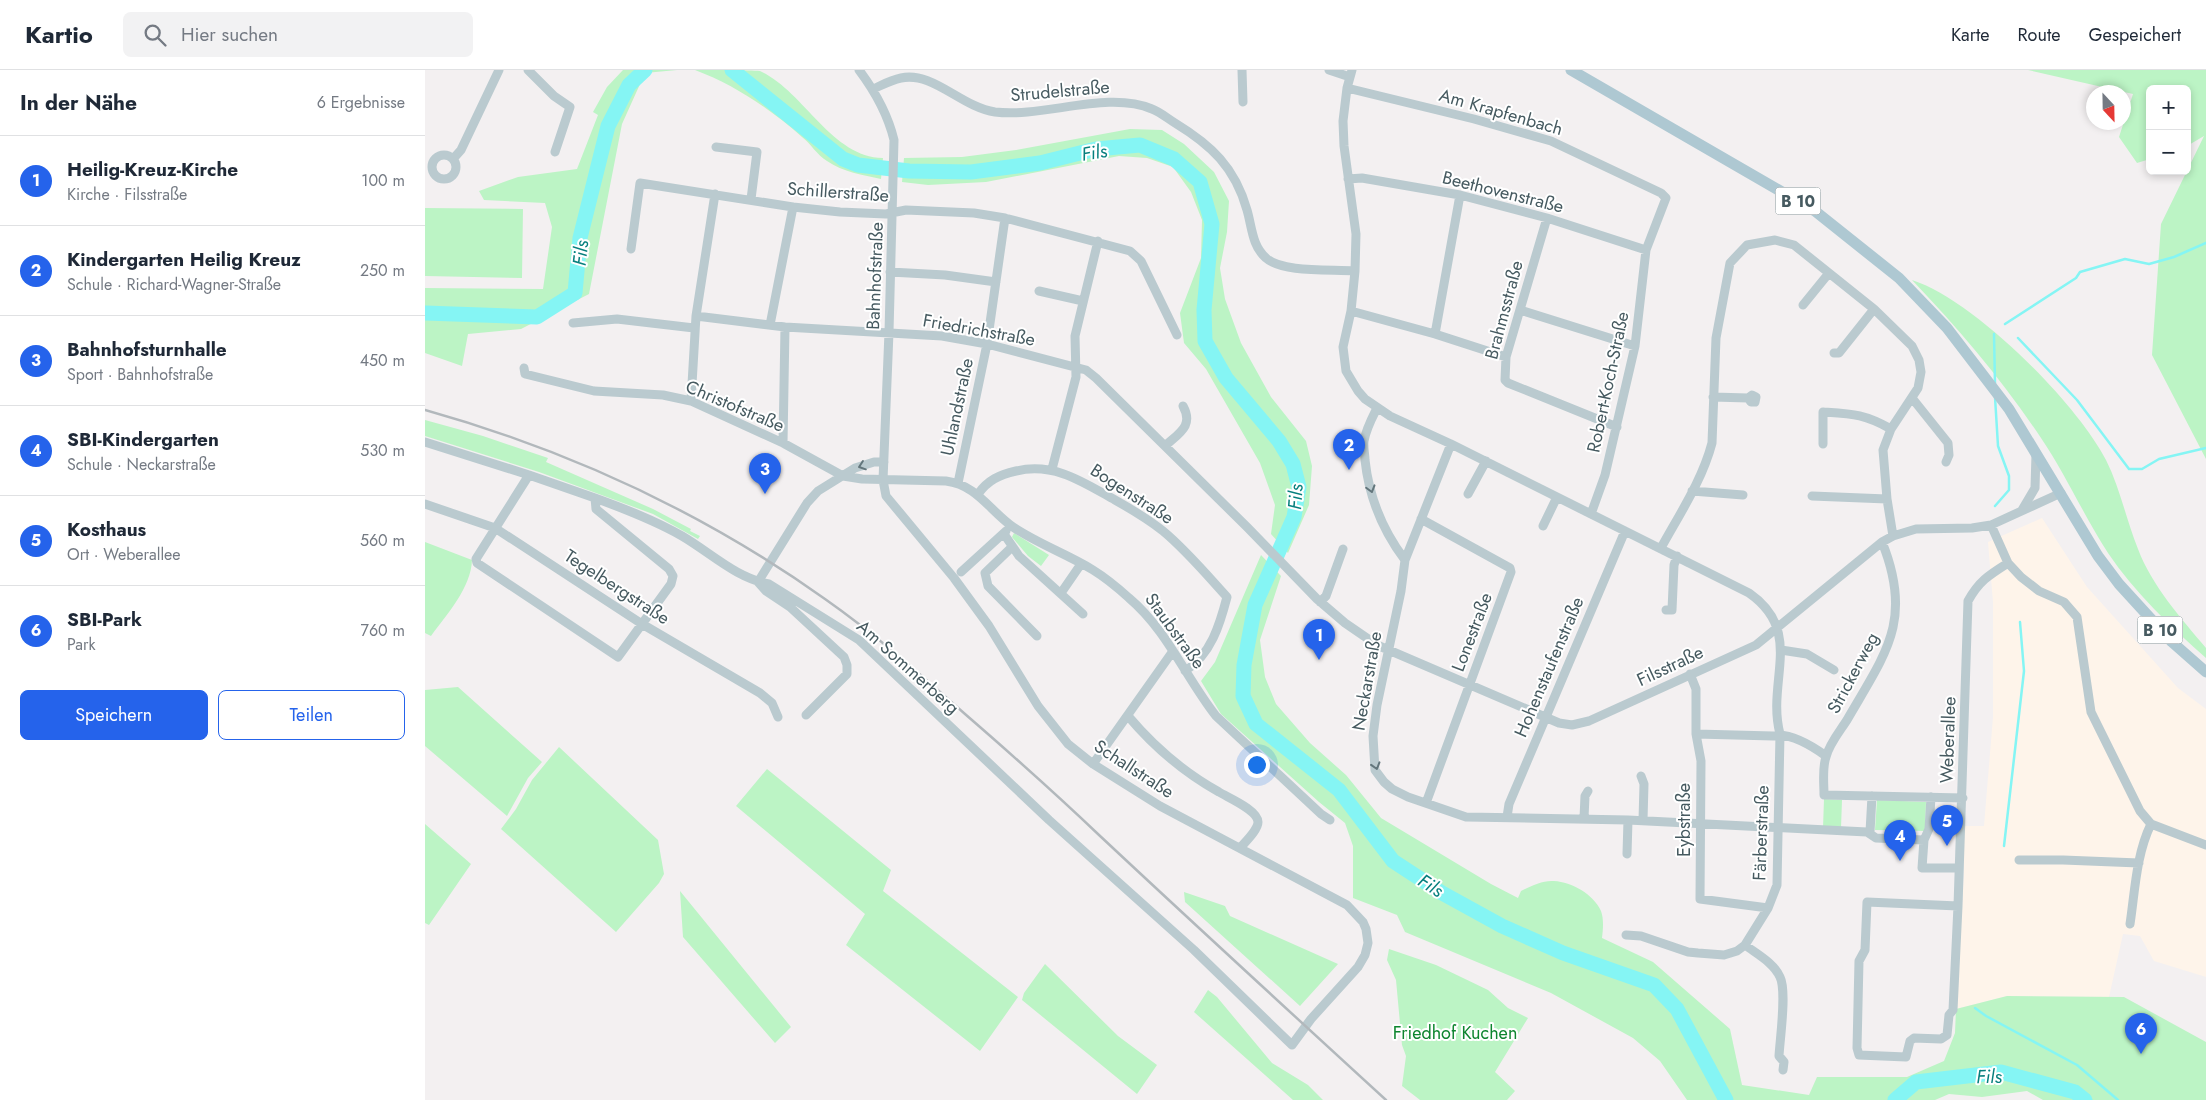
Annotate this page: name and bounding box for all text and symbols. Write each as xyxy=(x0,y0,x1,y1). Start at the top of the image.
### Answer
search box xyxy=(123,12,473,57)
text: Kartio xyxy=(25,17,93,52)
icon: search xyxy=(141,21,169,49)
text: Hier suchen xyxy=(181,21,278,48)
text: Karte xyxy=(1951,22,1990,48)
text: Route xyxy=(2018,22,2060,48)
text: Gespeichert xyxy=(2088,22,2181,48)
street label: Strudelstraße xyxy=(1009,74,1111,108)
street label: Am Krapfenbach xyxy=(1436,82,1566,142)
north arrow xyxy=(2086,85,2131,130)
map controls xyxy=(2146,85,2191,175)
button: + xyxy=(2146,85,2191,130)
text: In der Nähe xyxy=(20,88,137,118)
text: 6 Ergebnisse xyxy=(317,91,405,114)
button: − xyxy=(2146,130,2191,175)
water label: Fils xyxy=(1079,137,1109,168)
text: Heilig-Kreuz-Kirche xyxy=(67,156,238,183)
street label: Beethovenstraße xyxy=(1440,164,1566,220)
text: 1 xyxy=(32,169,40,192)
text: 100 m xyxy=(361,169,405,192)
street label: Schillerstraße xyxy=(786,175,890,209)
text: Kirche · Filsstraße xyxy=(67,183,187,206)
road number: B 10 xyxy=(1775,188,1821,214)
street label: Bahnhofstraße xyxy=(860,222,890,330)
water label: Fils xyxy=(566,238,596,267)
text: Kindergarten Heilig Kreuz xyxy=(67,246,301,273)
street label: Brahmsstraße xyxy=(1478,258,1530,362)
text: 2 xyxy=(31,259,41,282)
text: 250 m xyxy=(360,259,405,282)
text: Schule · Richard-Wagner-Straße xyxy=(67,273,281,296)
street label: Friedrichstraße xyxy=(921,307,1037,353)
street label: Robert-Koch-Straße xyxy=(1580,309,1636,455)
text: Bahnhofsturnhalle xyxy=(67,336,227,363)
text: 3 xyxy=(31,349,41,372)
text: 450 m xyxy=(360,349,405,372)
street label: Uhlandstraße xyxy=(934,356,980,458)
text: Sport · Bahnhofstraße xyxy=(67,363,213,386)
street label: Christofstraße xyxy=(682,374,788,438)
text: SBI-Kindergarten xyxy=(67,426,219,453)
pin: 2 xyxy=(1333,429,1365,470)
text: 4 xyxy=(30,439,42,462)
text: 530 m xyxy=(360,439,405,462)
text: Schule · Neckarstraße xyxy=(67,453,216,476)
pin: 3 xyxy=(749,453,781,494)
street label: Bogenstraße xyxy=(1085,457,1179,531)
one-way arrow xyxy=(858,460,867,470)
water label: Fils xyxy=(1281,483,1310,511)
one-way arrow xyxy=(1365,484,1376,493)
text: Kosthaus xyxy=(67,516,146,543)
text: 5 xyxy=(31,529,41,552)
text: 560 m xyxy=(360,529,405,552)
text: Ort · Weberallee xyxy=(67,543,181,566)
street label: Tegelbergstraße xyxy=(559,543,675,631)
street label: Staubstraße xyxy=(1139,588,1211,674)
street label: Lonestraße xyxy=(1445,589,1499,675)
street label: Hohenstaufenstraße xyxy=(1508,593,1590,741)
text: SBI-Park xyxy=(67,606,142,633)
street label: Am Sommerberg xyxy=(851,614,965,720)
road number: B 10 xyxy=(2137,616,2183,644)
text: 6 xyxy=(31,619,41,642)
text: 760 m xyxy=(361,619,405,642)
pin: 1 xyxy=(1303,619,1335,660)
street label: Strickerweg xyxy=(1821,628,1885,718)
street label: Neckarstraße xyxy=(1345,629,1389,733)
text: Park xyxy=(67,633,96,656)
street label: Filsstraße xyxy=(1632,639,1708,693)
button: Speichern xyxy=(20,690,208,740)
button: Teilen xyxy=(218,690,405,740)
street label: Weberallee xyxy=(1933,696,1963,784)
street label: Schallstraße xyxy=(1089,733,1179,805)
your location xyxy=(1244,752,1270,778)
one-way arrow xyxy=(1370,761,1380,770)
street label: Eybstraße xyxy=(1671,783,1697,857)
street label: Färberstraße xyxy=(1746,785,1776,881)
pin: 5 xyxy=(1931,805,1963,846)
pin: 4 xyxy=(1884,820,1916,861)
water label: Fils xyxy=(1413,867,1449,904)
pin: 6 xyxy=(2125,1013,2157,1054)
park label: Friedhof Kuchen xyxy=(1393,1020,1517,1046)
water label: Fils xyxy=(1976,1063,2003,1090)

